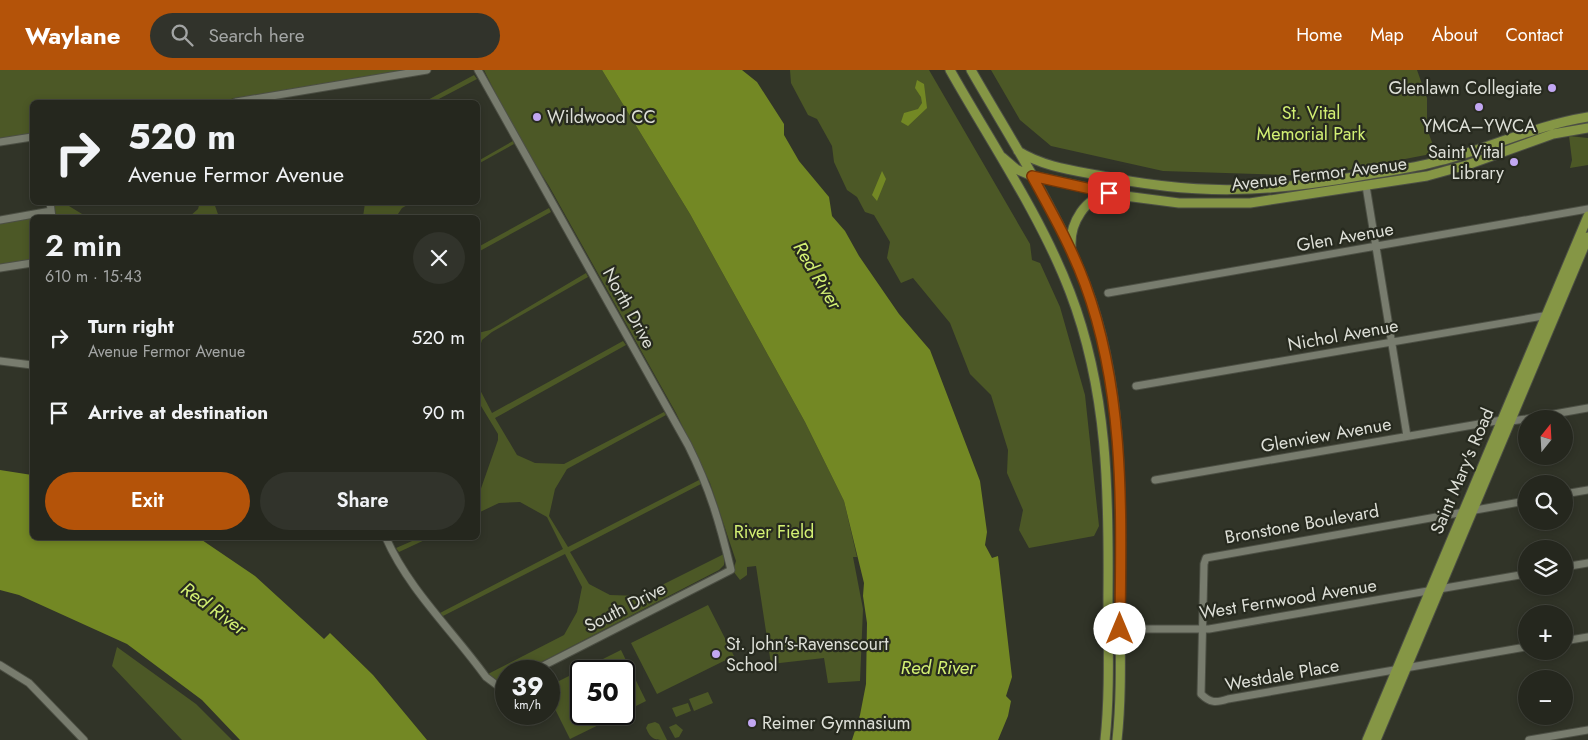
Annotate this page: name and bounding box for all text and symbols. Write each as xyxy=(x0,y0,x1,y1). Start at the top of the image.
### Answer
search box xyxy=(150,13,500,58)
text: Waylane xyxy=(25,18,120,53)
icon: search xyxy=(168,21,196,49)
text: Search here xyxy=(208,22,305,49)
text: Home xyxy=(1296,22,1342,48)
text: Map xyxy=(1370,22,1404,48)
text: About xyxy=(1432,22,1477,48)
text: Contact xyxy=(1505,22,1563,48)
place label: Glenlawn Collegiate xyxy=(1388,75,1542,101)
marker: Glenlawn Collegiate xyxy=(1546,82,1558,94)
park label: St. Vital Memorial Park xyxy=(1257,100,1365,147)
marker: YMCA–YWCA xyxy=(1473,101,1485,113)
place label: Wildwood CC xyxy=(547,104,656,130)
marker: Wildwood CC xyxy=(531,111,543,123)
text: 520 m xyxy=(128,112,236,162)
place label: YMCA–YWCA xyxy=(1422,113,1536,139)
icon: right xyxy=(45,120,110,185)
place label: Saint Vital Library xyxy=(1428,139,1504,186)
street label: Avenue Fermor Avenue xyxy=(1230,150,1408,198)
marker: Saint Vital Library xyxy=(1508,156,1520,168)
text: Avenue Fermor Avenue xyxy=(128,158,344,190)
pin xyxy=(1088,172,1130,214)
icon: arrive xyxy=(1095,179,1123,207)
street label: Glen Avenue xyxy=(1294,216,1396,258)
text: 2 min xyxy=(45,224,122,267)
button: close xyxy=(413,232,465,284)
water label: Red River xyxy=(787,236,849,316)
street label: North Drive xyxy=(596,263,662,353)
text: 610 m · 15:43 xyxy=(45,265,142,288)
street label: Nichol Avenue xyxy=(1286,312,1400,358)
text: Turn right xyxy=(88,313,174,340)
icon: right xyxy=(45,324,73,352)
text: 520 m xyxy=(412,324,465,351)
text: Avenue Fermor Avenue xyxy=(88,340,245,363)
icon: arrive xyxy=(45,399,73,427)
text: Arrive at destination xyxy=(88,399,268,426)
text: 90 m xyxy=(422,399,465,426)
street label: Saint Mary's Road xyxy=(1424,404,1500,538)
north arrow xyxy=(1518,410,1572,465)
map controls xyxy=(1518,410,1573,725)
street label: Glenview Avenue xyxy=(1259,411,1393,459)
button: Exit xyxy=(45,472,250,530)
button: Share xyxy=(260,472,465,530)
button: search xyxy=(1518,475,1573,530)
street label: Bronstone Boulevard xyxy=(1223,498,1381,550)
park label: River Field xyxy=(734,519,814,545)
button: layers xyxy=(1518,540,1573,595)
street label: West Fernwood Avenue xyxy=(1197,572,1379,626)
water label: Red River xyxy=(176,575,253,642)
street label: South Drive xyxy=(580,575,670,639)
position arrow xyxy=(1093,602,1145,654)
button: + xyxy=(1518,605,1573,660)
place label: St. John's-Ravenscourt School xyxy=(726,631,889,678)
marker: St. John's-Ravenscourt School xyxy=(710,648,722,660)
street label: Westdale Place xyxy=(1223,652,1341,698)
water label: Red River xyxy=(901,654,977,681)
speed limit sign: 50 xyxy=(570,660,635,725)
text: 39 xyxy=(511,668,544,704)
button: − xyxy=(1518,670,1573,725)
text: km/h xyxy=(514,696,541,714)
place label: Reimer Gymnasium xyxy=(762,710,911,736)
marker: Reimer Gymnasium xyxy=(746,717,758,729)

